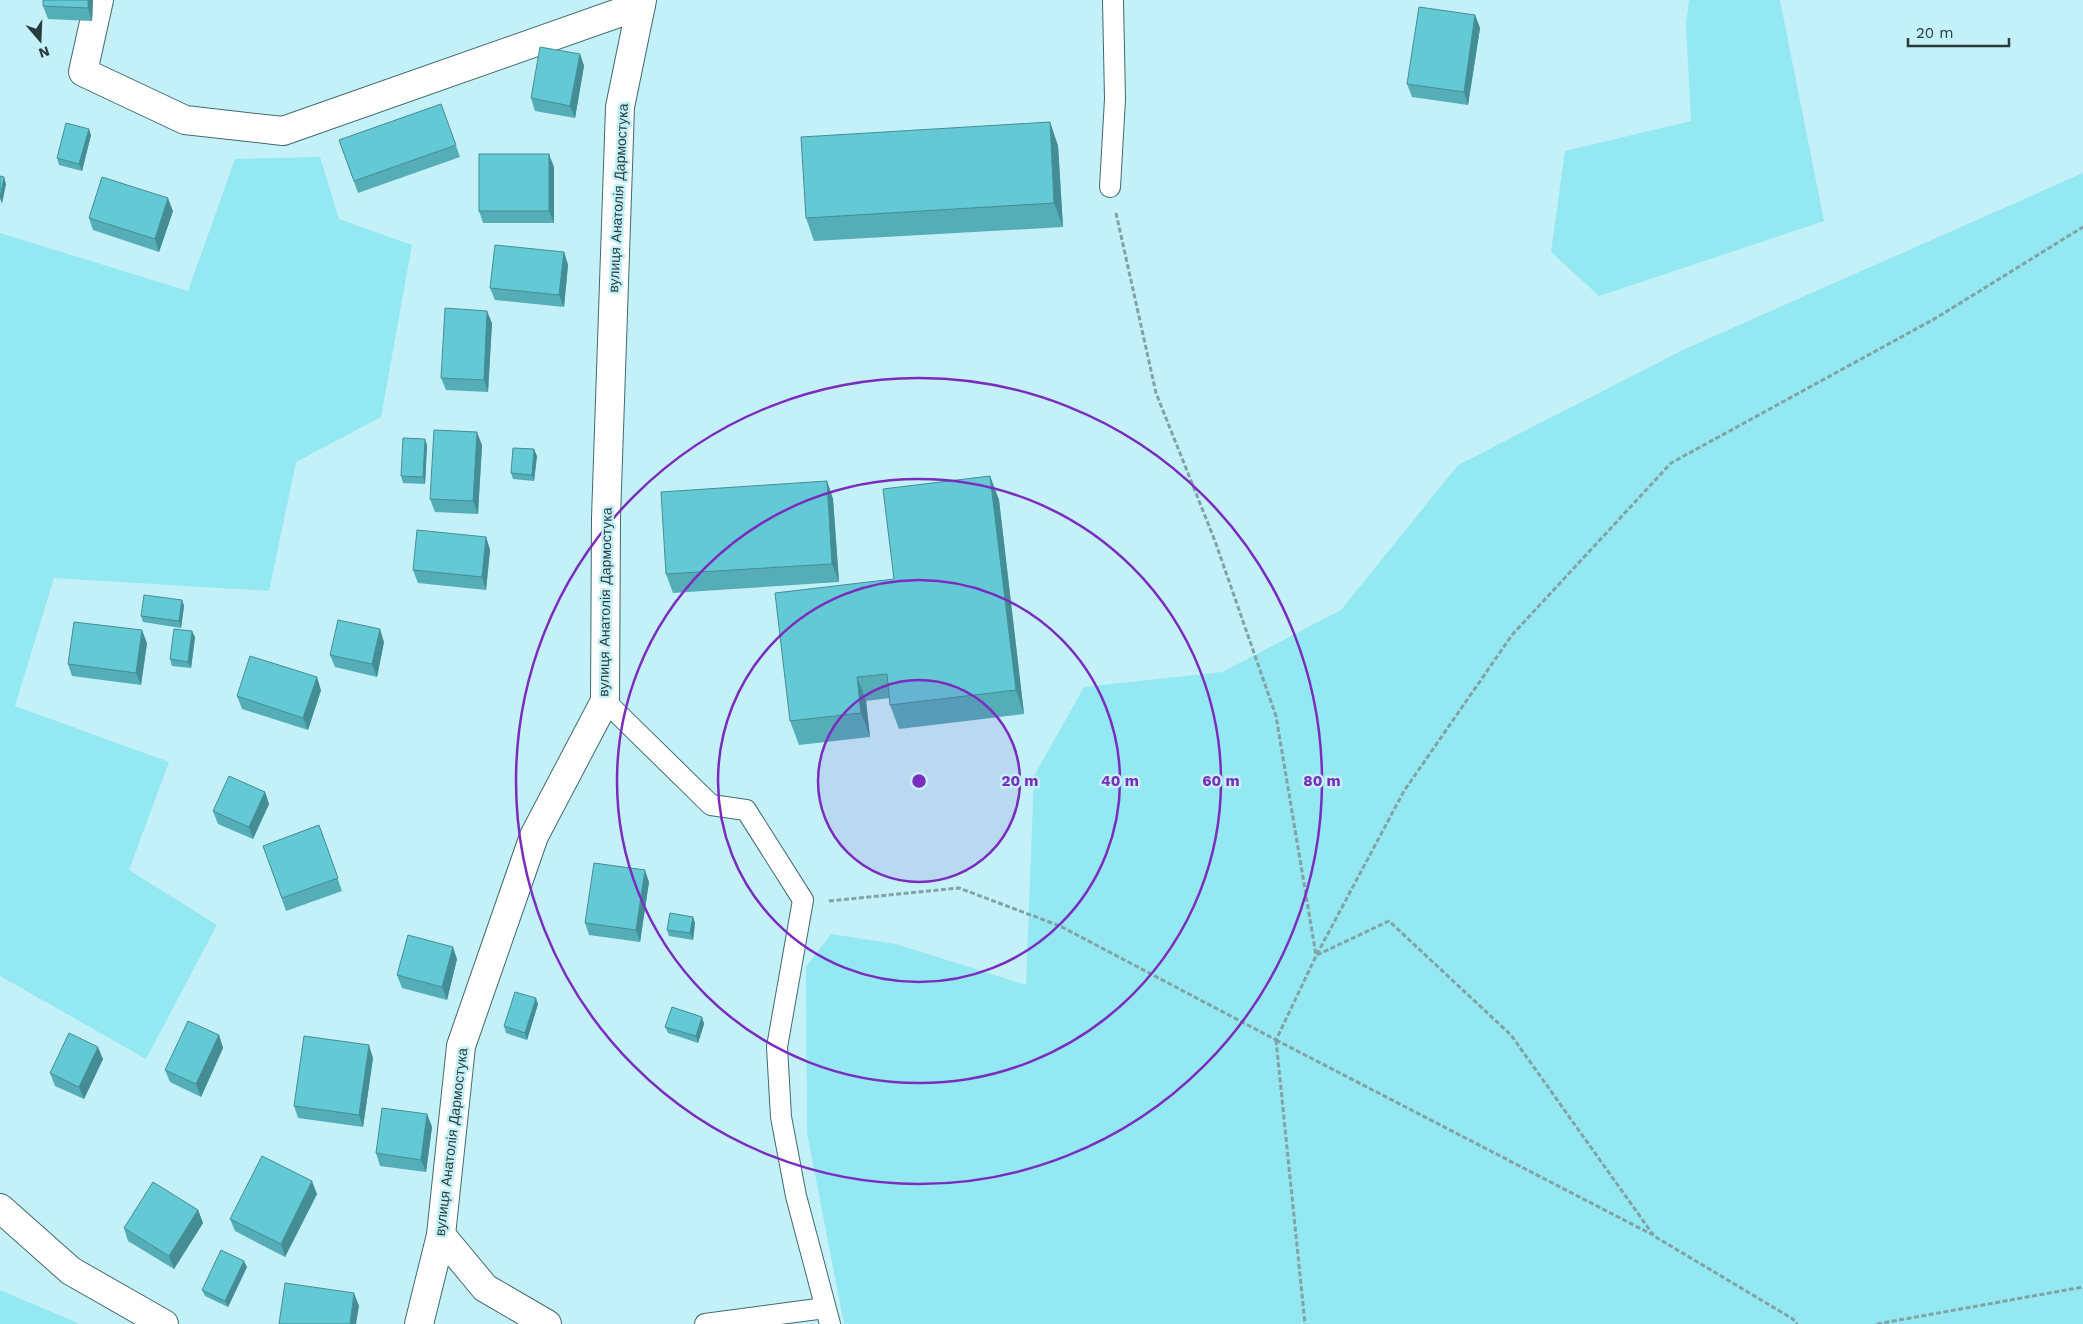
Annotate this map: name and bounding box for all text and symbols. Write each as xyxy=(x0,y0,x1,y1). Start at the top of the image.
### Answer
north arrow xyxy=(15,15,65,65)
scale bar xyxy=(1908,15,2009,47)
text: 20 m xyxy=(1916,24,1954,42)
text: N xyxy=(37,43,52,62)
street label: вулиця Анатолія Дармостука xyxy=(605,103,631,293)
street label: вулиця Анатолія Дармостука xyxy=(595,507,615,697)
centre of rings xyxy=(910,772,928,790)
text: 20 m xyxy=(1001,772,1039,790)
text: 40 m xyxy=(1101,772,1139,790)
text: 60 m xyxy=(1202,772,1240,790)
text: 80 m xyxy=(1303,772,1341,790)
street label: вулиця Анатолія Дармостука xyxy=(432,1047,471,1237)

